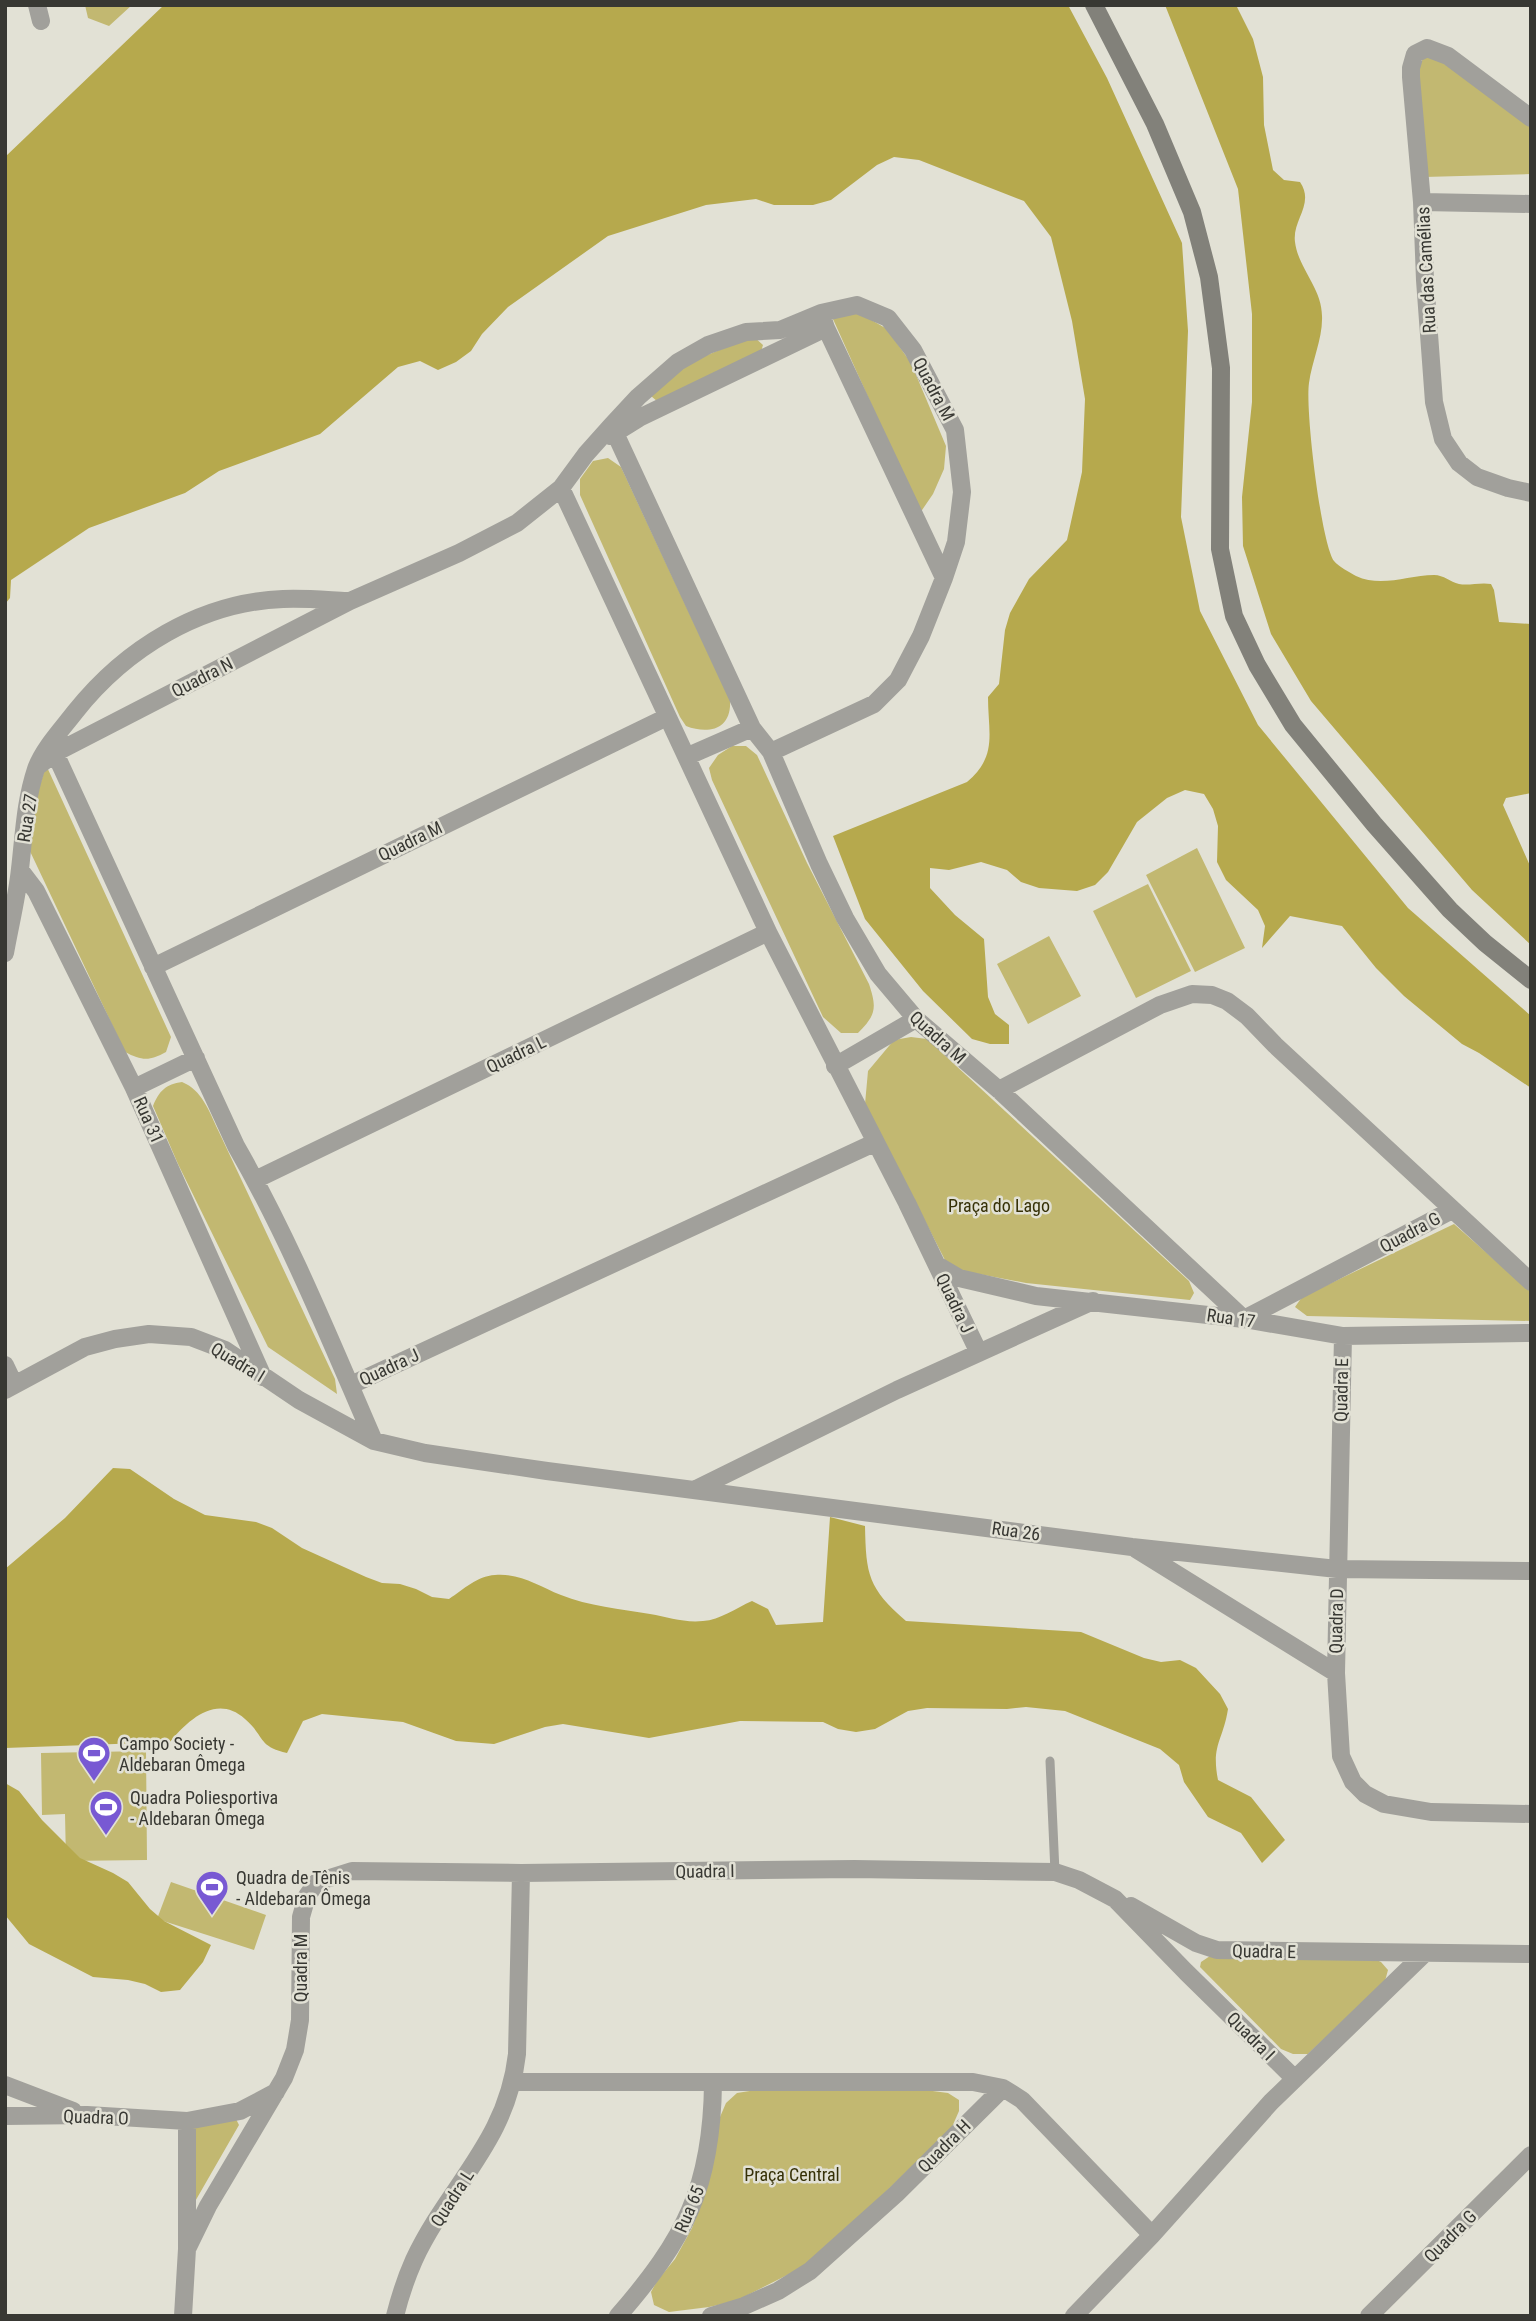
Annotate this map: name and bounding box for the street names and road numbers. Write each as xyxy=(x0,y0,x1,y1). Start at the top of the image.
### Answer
street label: Rua das Camélias xyxy=(1412,206,1440,334)
street label: Quadra M xyxy=(909,354,959,424)
street label: Quadra N xyxy=(168,653,236,701)
street label: Rua 27 xyxy=(13,792,41,844)
street label: Quadra M xyxy=(375,817,445,865)
street label: Quadra M xyxy=(905,1006,971,1068)
street label: Quadra L xyxy=(483,1030,550,1077)
street label: Rua 31 xyxy=(129,1093,169,1147)
street label: Quadra G xyxy=(1376,1207,1444,1257)
street label: Quadra J xyxy=(932,1270,978,1336)
street label: Rua 17 xyxy=(1205,1304,1257,1332)
street label: Quadra I xyxy=(207,1338,269,1386)
street label: Quadra J xyxy=(356,1344,422,1390)
street label: Quadra E xyxy=(1330,1358,1352,1422)
street label: Rua 26 xyxy=(990,1517,1042,1545)
street label: Quadra D xyxy=(1325,1588,1347,1654)
street label: Quadra I xyxy=(675,1860,735,1882)
street label: Quadra M xyxy=(290,1934,311,2002)
street label: Quadra E xyxy=(1232,1940,1296,1962)
street label: Quadra I xyxy=(1223,2008,1279,2064)
street label: Quadra O xyxy=(63,2105,129,2129)
street label: Quadra H xyxy=(913,2115,975,2177)
street label: Quadra L xyxy=(426,2165,478,2230)
street label: Rua 65 xyxy=(670,2182,708,2236)
street label: Quadra G xyxy=(1419,2205,1481,2267)

